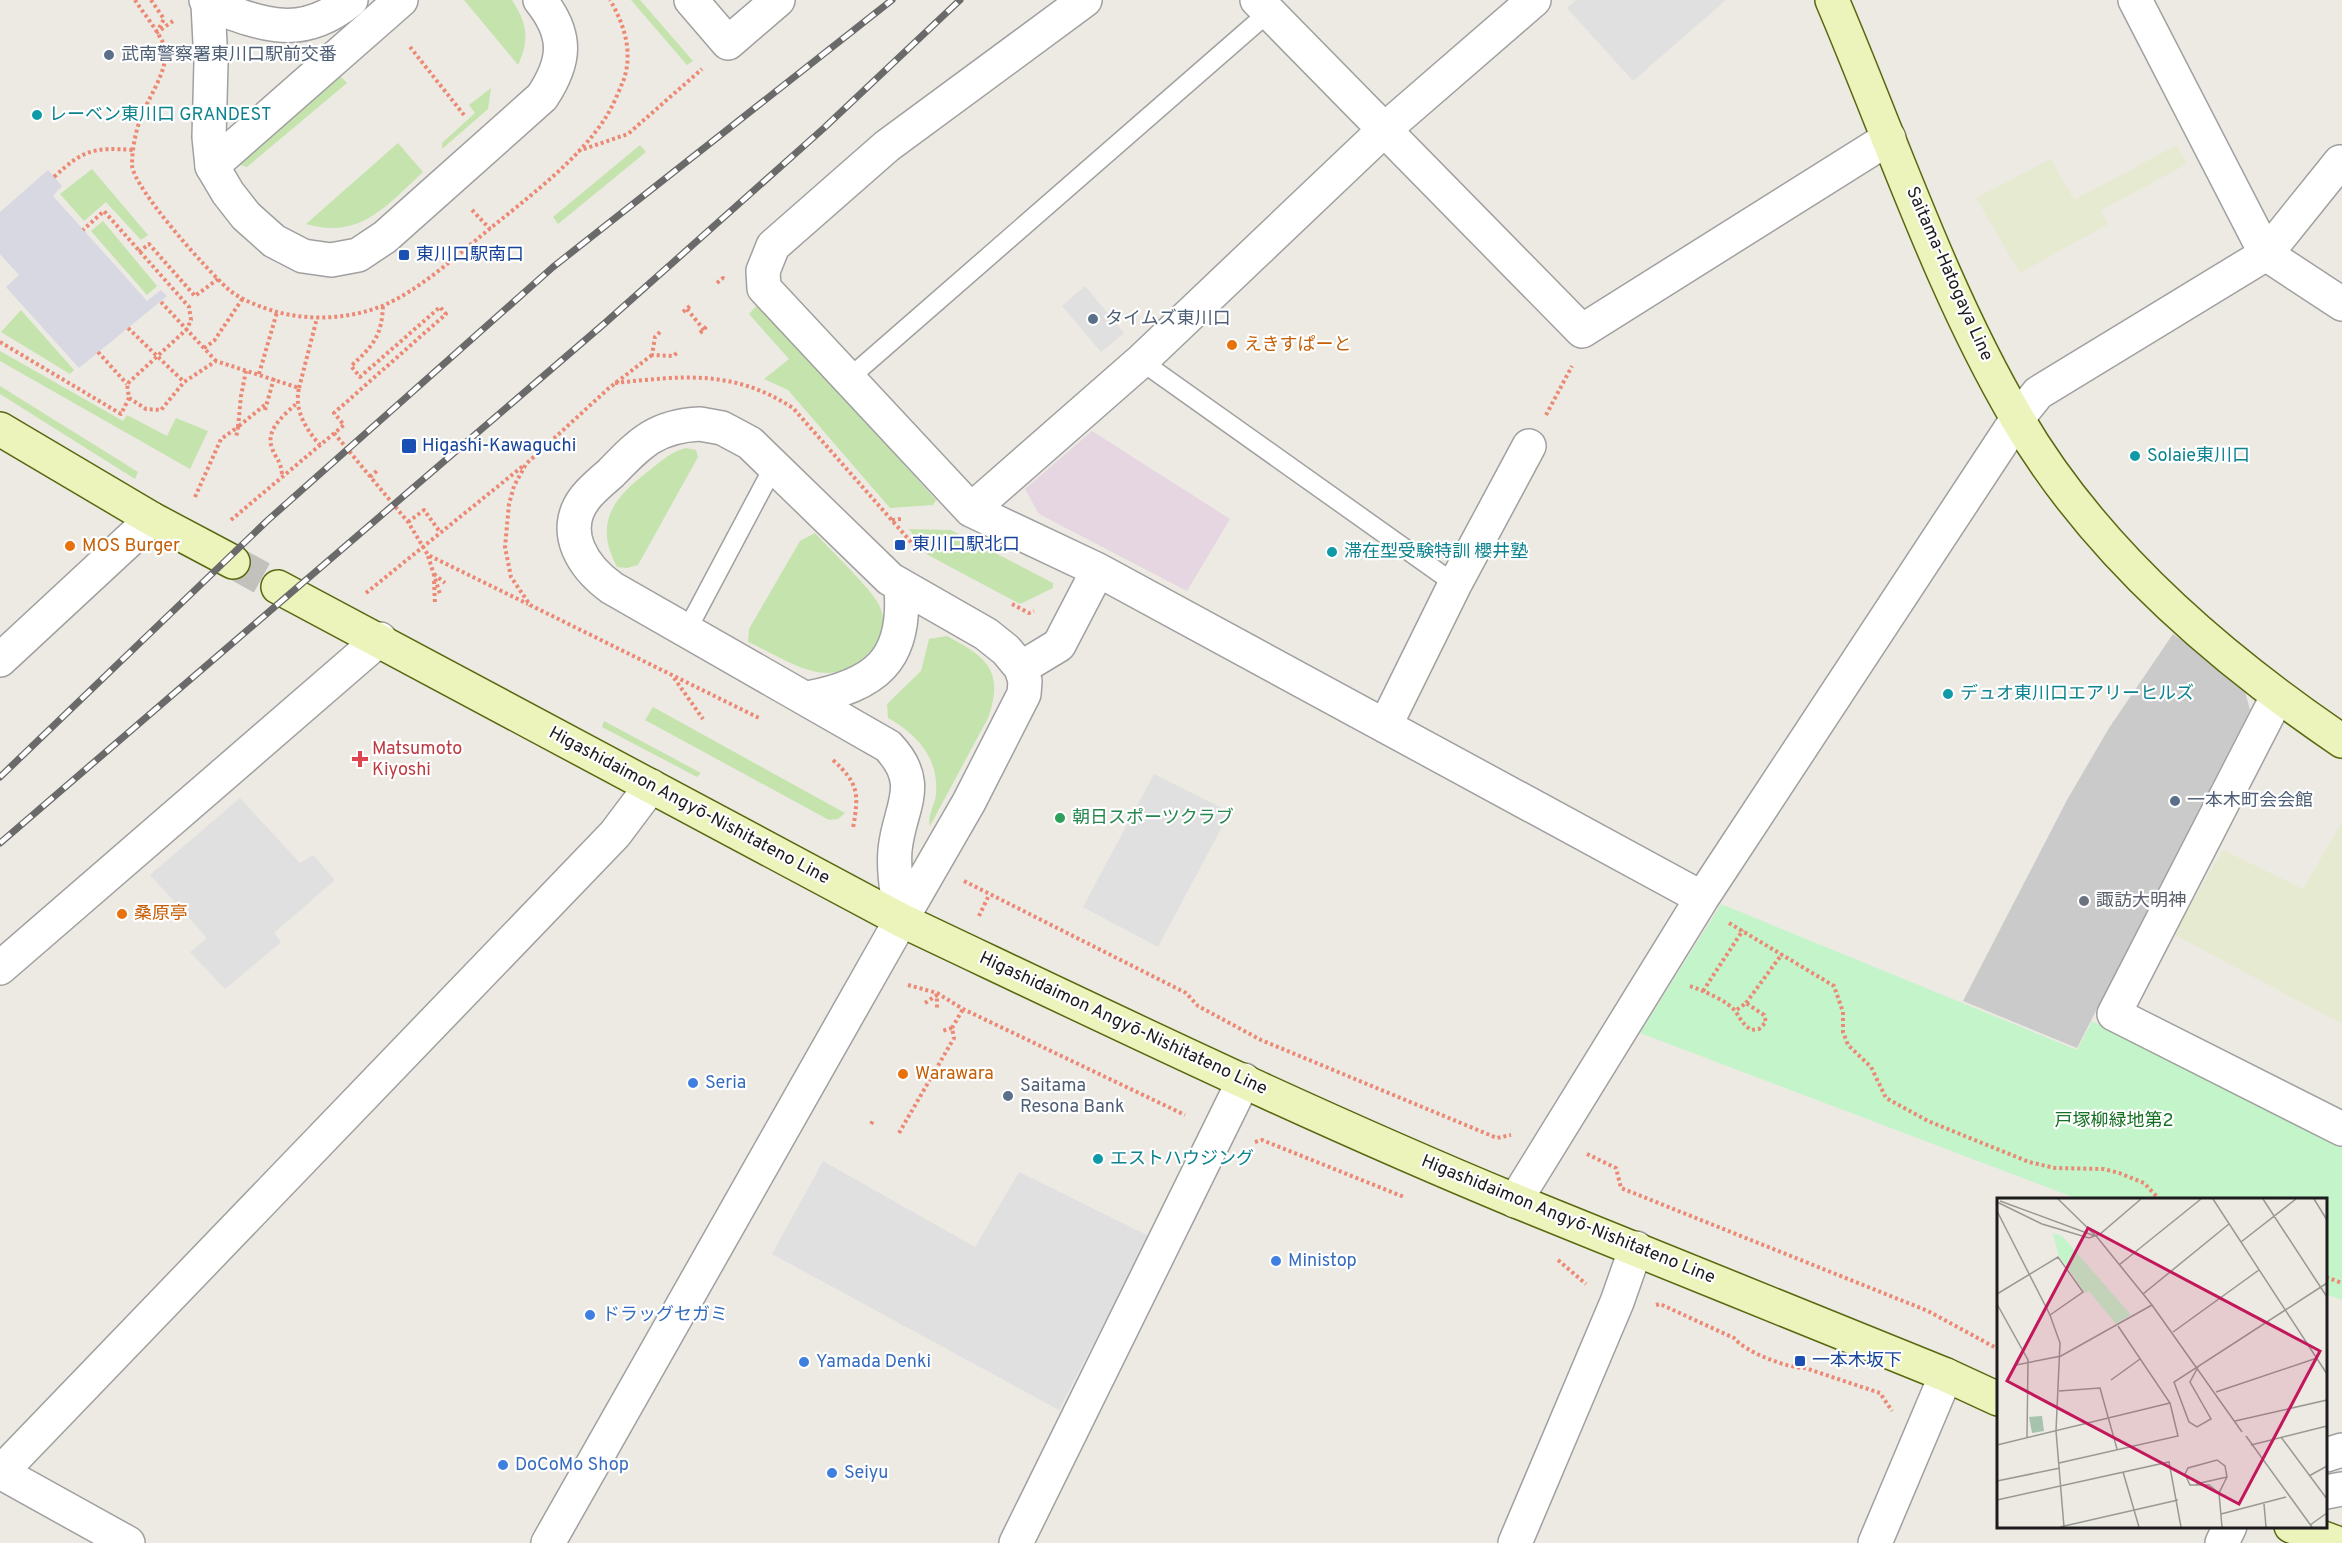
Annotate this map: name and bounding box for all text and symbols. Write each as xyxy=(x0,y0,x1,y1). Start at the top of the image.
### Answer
place label: 武南警察署東川口駅前交番 xyxy=(121,44,337,67)
marker: 武南警察署東川口駅前交番 xyxy=(102,48,116,62)
place label: レーベン東川口 GRANDEST xyxy=(49,104,271,127)
marker: レーベン東川口 GRANDEST xyxy=(30,108,44,122)
street label: Saitama-Hatogaya Line xyxy=(1900,183,1998,365)
place label: 東川口駅南口 xyxy=(416,244,524,267)
marker: 東川口駅南口 xyxy=(397,248,411,262)
place label: タイムズ東川口 xyxy=(1105,308,1231,331)
marker: タイムズ東川口 xyxy=(1086,312,1100,326)
place label: えきすぱーと xyxy=(1244,334,1351,357)
marker: えきすぱーと xyxy=(1225,338,1239,352)
place label: Higashi-Kawaguchi xyxy=(422,435,576,458)
marker: Higashi-Kawaguchi xyxy=(400,437,418,455)
place label: Solaie東川口 xyxy=(2147,445,2250,468)
marker: Solaie東川口 xyxy=(2128,449,2142,463)
place label: 東川口駅北口 xyxy=(912,534,1020,557)
place label: MOS Burger xyxy=(82,535,180,558)
marker: 東川口駅北口 xyxy=(893,538,907,552)
marker: MOS Burger xyxy=(63,539,77,553)
place label: 滞在型受験特訓 櫻井塾 xyxy=(1344,541,1528,564)
marker: 滞在型受験特訓 櫻井塾 xyxy=(1325,545,1339,559)
place label: デュオ東川口エアリーヒルズ xyxy=(1960,683,2194,706)
marker: デュオ東川口エアリーヒルズ xyxy=(1941,687,1955,701)
street label: Higashidaimon Angyō-Nishitateno Line xyxy=(544,722,834,890)
place label: Matsumoto Kiyoshi xyxy=(372,738,462,782)
marker: Matsumoto Kiyoshi xyxy=(353,752,367,766)
place label: 一本木町会会館 xyxy=(2187,790,2313,813)
marker: 一本木町会会館 xyxy=(2168,794,2182,808)
place label: 朝日スポーツクラブ xyxy=(1072,807,1234,830)
marker: 朝日スポーツクラブ xyxy=(1053,811,1067,825)
place label: 諏訪大明神 xyxy=(2096,890,2186,913)
marker: 諏訪大明神 xyxy=(2077,894,2091,908)
place label: 桑原亭 xyxy=(134,903,188,926)
marker: 桑原亭 xyxy=(115,907,129,921)
street label: Higashidaimon Angyō-Nishitateno Line xyxy=(975,947,1271,1101)
place label: Warawara xyxy=(915,1063,994,1086)
marker: Warawara xyxy=(896,1067,910,1081)
place label: Seria xyxy=(705,1072,746,1095)
place label: Saitama Resona Bank xyxy=(1020,1075,1125,1119)
marker: Seria xyxy=(686,1076,700,1090)
marker: Saitama Resona Bank xyxy=(1001,1089,1015,1103)
park label: 戸塚柳緑地第2 xyxy=(2054,1110,2174,1133)
place label: エストハウジング xyxy=(1110,1148,1254,1171)
street label: Higashidaimon Angyō-Nishitateno Line xyxy=(1418,1150,1718,1290)
marker: エストハウジング xyxy=(1091,1152,1105,1166)
inset map xyxy=(1997,1198,2327,1528)
place label: Ministop xyxy=(1288,1250,1357,1273)
marker: Ministop xyxy=(1269,1254,1283,1268)
place label: ドラッグセガミ xyxy=(602,1304,728,1327)
marker: ドラッグセガミ xyxy=(583,1308,597,1322)
place label: 一本木坂下 xyxy=(1812,1350,1902,1373)
place label: Yamada Denki xyxy=(816,1351,931,1374)
marker: 一本木坂下 xyxy=(1793,1354,1807,1368)
marker: Yamada Denki xyxy=(797,1355,811,1369)
place label: DoCoMo Shop xyxy=(515,1454,629,1477)
marker: DoCoMo Shop xyxy=(496,1458,510,1472)
place label: Seiyu xyxy=(844,1462,888,1485)
marker: Seiyu xyxy=(825,1466,839,1480)

